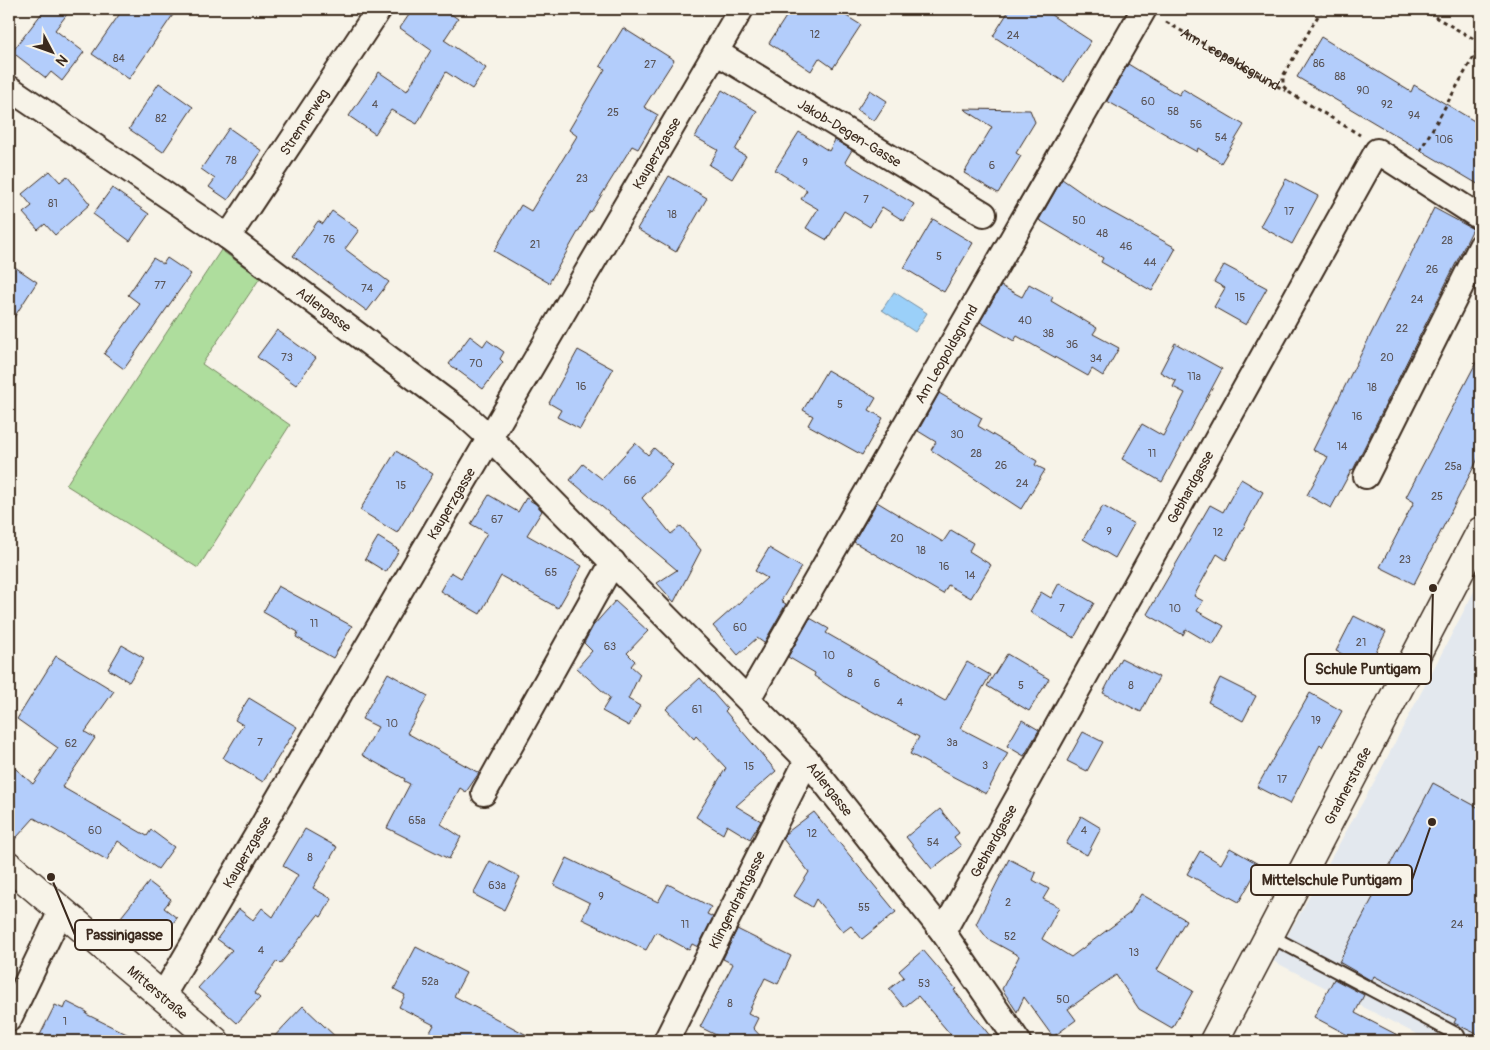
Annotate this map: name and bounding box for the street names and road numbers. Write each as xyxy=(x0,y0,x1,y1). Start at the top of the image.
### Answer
street label: Am Leopoldsgrund xyxy=(1177,24,1282,94)
street label: Strennerweg xyxy=(276,86,333,159)
street label: Jakob-Degen-Gasse xyxy=(794,95,904,171)
street label: Kauperzgasse xyxy=(629,114,685,193)
street label: Adlergasse xyxy=(293,284,354,336)
street label: Am Leopoldsgrund xyxy=(911,301,982,407)
street label: Gebhardgasse xyxy=(1164,448,1218,527)
street label: Kauperzgasse xyxy=(424,465,479,543)
street label: Gradnerstraße xyxy=(1321,744,1375,828)
street label: Adlergasse xyxy=(803,759,856,820)
street label: Gebhardgasse xyxy=(967,802,1021,881)
street label: Kauperzgasse xyxy=(220,813,275,891)
street label: Klingendrahtgasse xyxy=(706,848,769,952)
street label: Mitterstraße xyxy=(124,962,191,1023)

